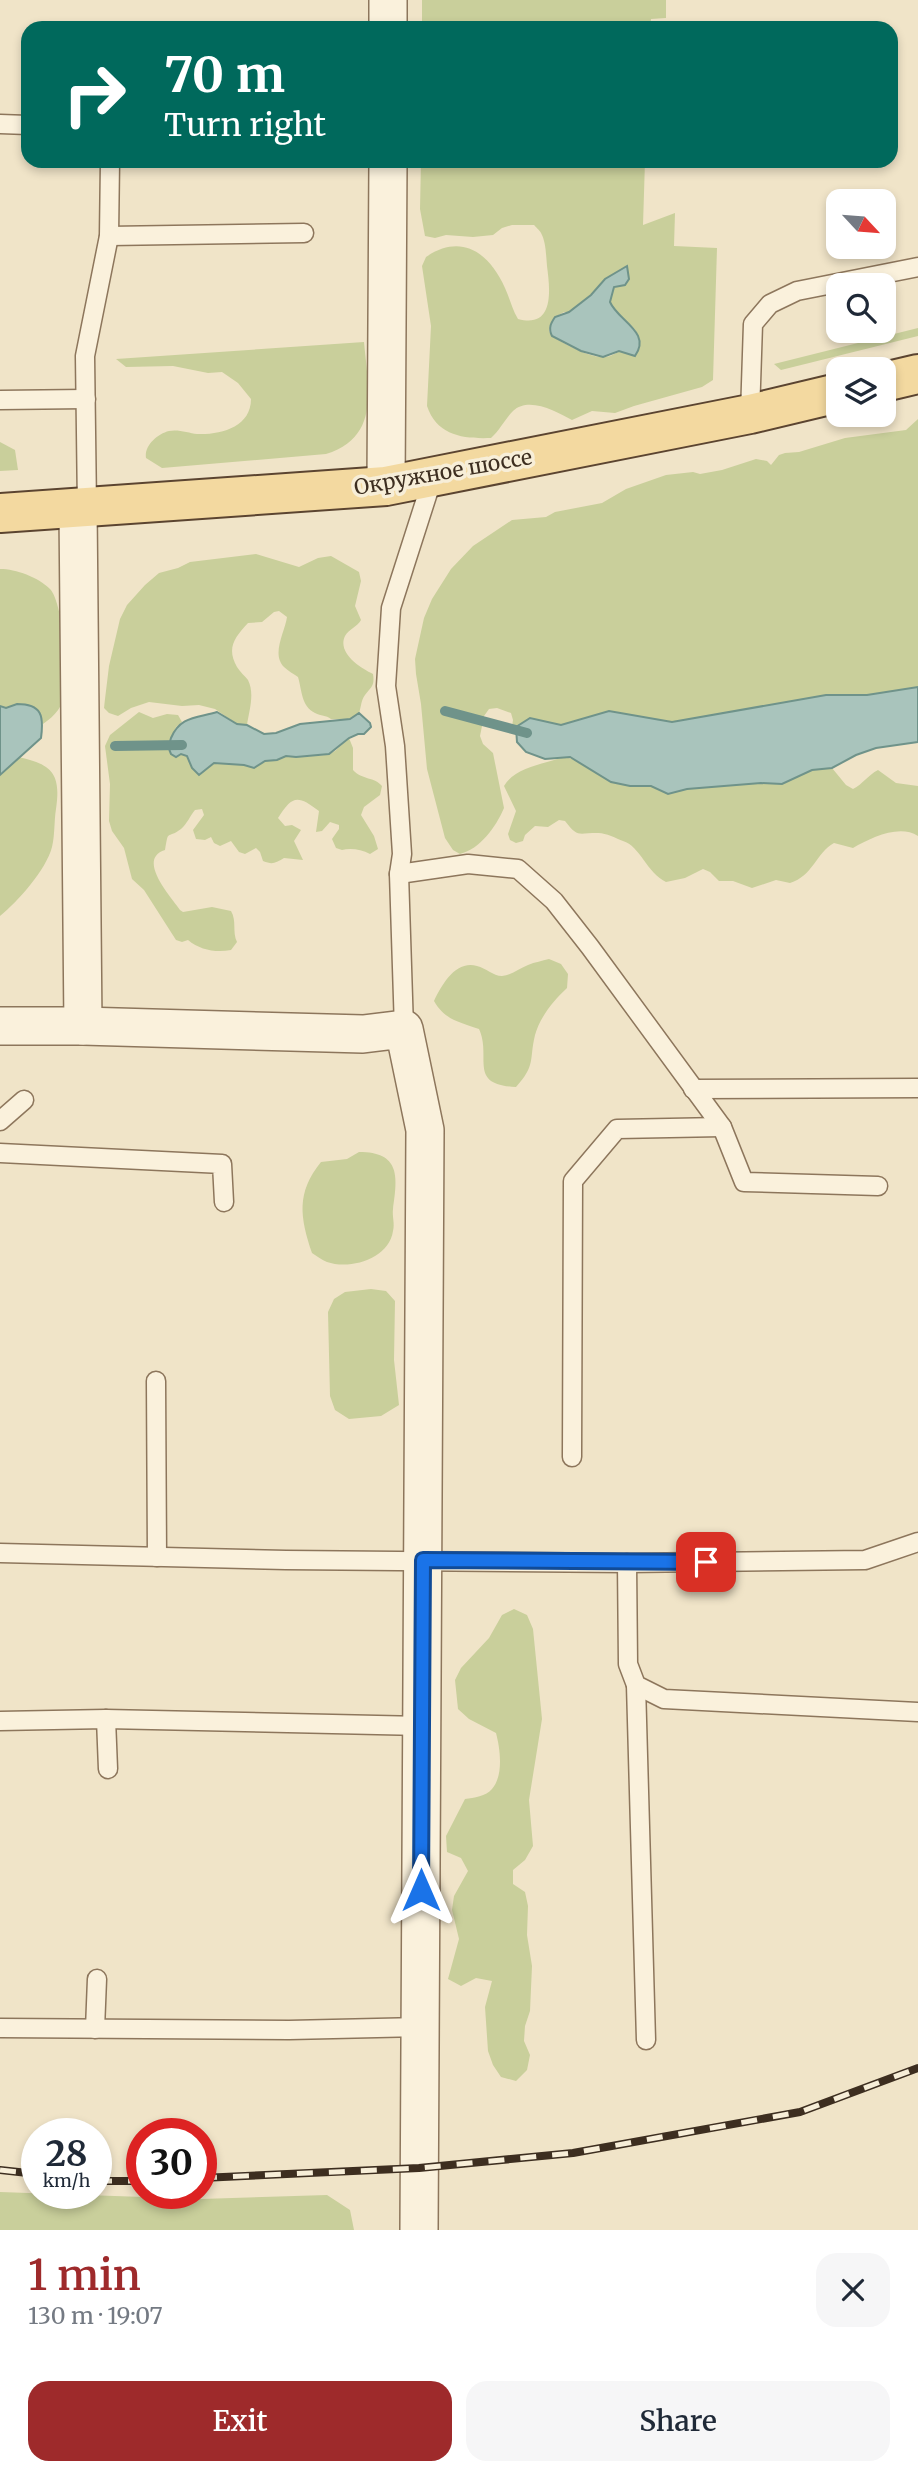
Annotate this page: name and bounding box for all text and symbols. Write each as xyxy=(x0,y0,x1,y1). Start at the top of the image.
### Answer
text: 70 m xyxy=(164,44,285,105)
icon: right xyxy=(49,49,140,140)
text: Turn right xyxy=(164,105,326,145)
north arrow xyxy=(826,189,896,259)
map controls xyxy=(826,189,896,427)
button: search xyxy=(826,273,896,343)
button: layers xyxy=(826,357,896,427)
street label: Окружное шоссе xyxy=(352,443,534,501)
pin xyxy=(676,1532,736,1592)
icon: arrive xyxy=(687,1543,725,1581)
position arrow xyxy=(384,1853,458,1927)
speed limit sign: 30 xyxy=(126,2118,217,2209)
text: 28 xyxy=(45,2132,88,2176)
text: km/h xyxy=(43,2169,90,2192)
text: 1 min xyxy=(28,2249,141,2301)
button: close xyxy=(816,2253,890,2327)
text: 130 m · 19:07 xyxy=(28,2301,163,2330)
button: Exit xyxy=(28,2381,452,2461)
button: Share xyxy=(466,2381,890,2461)

